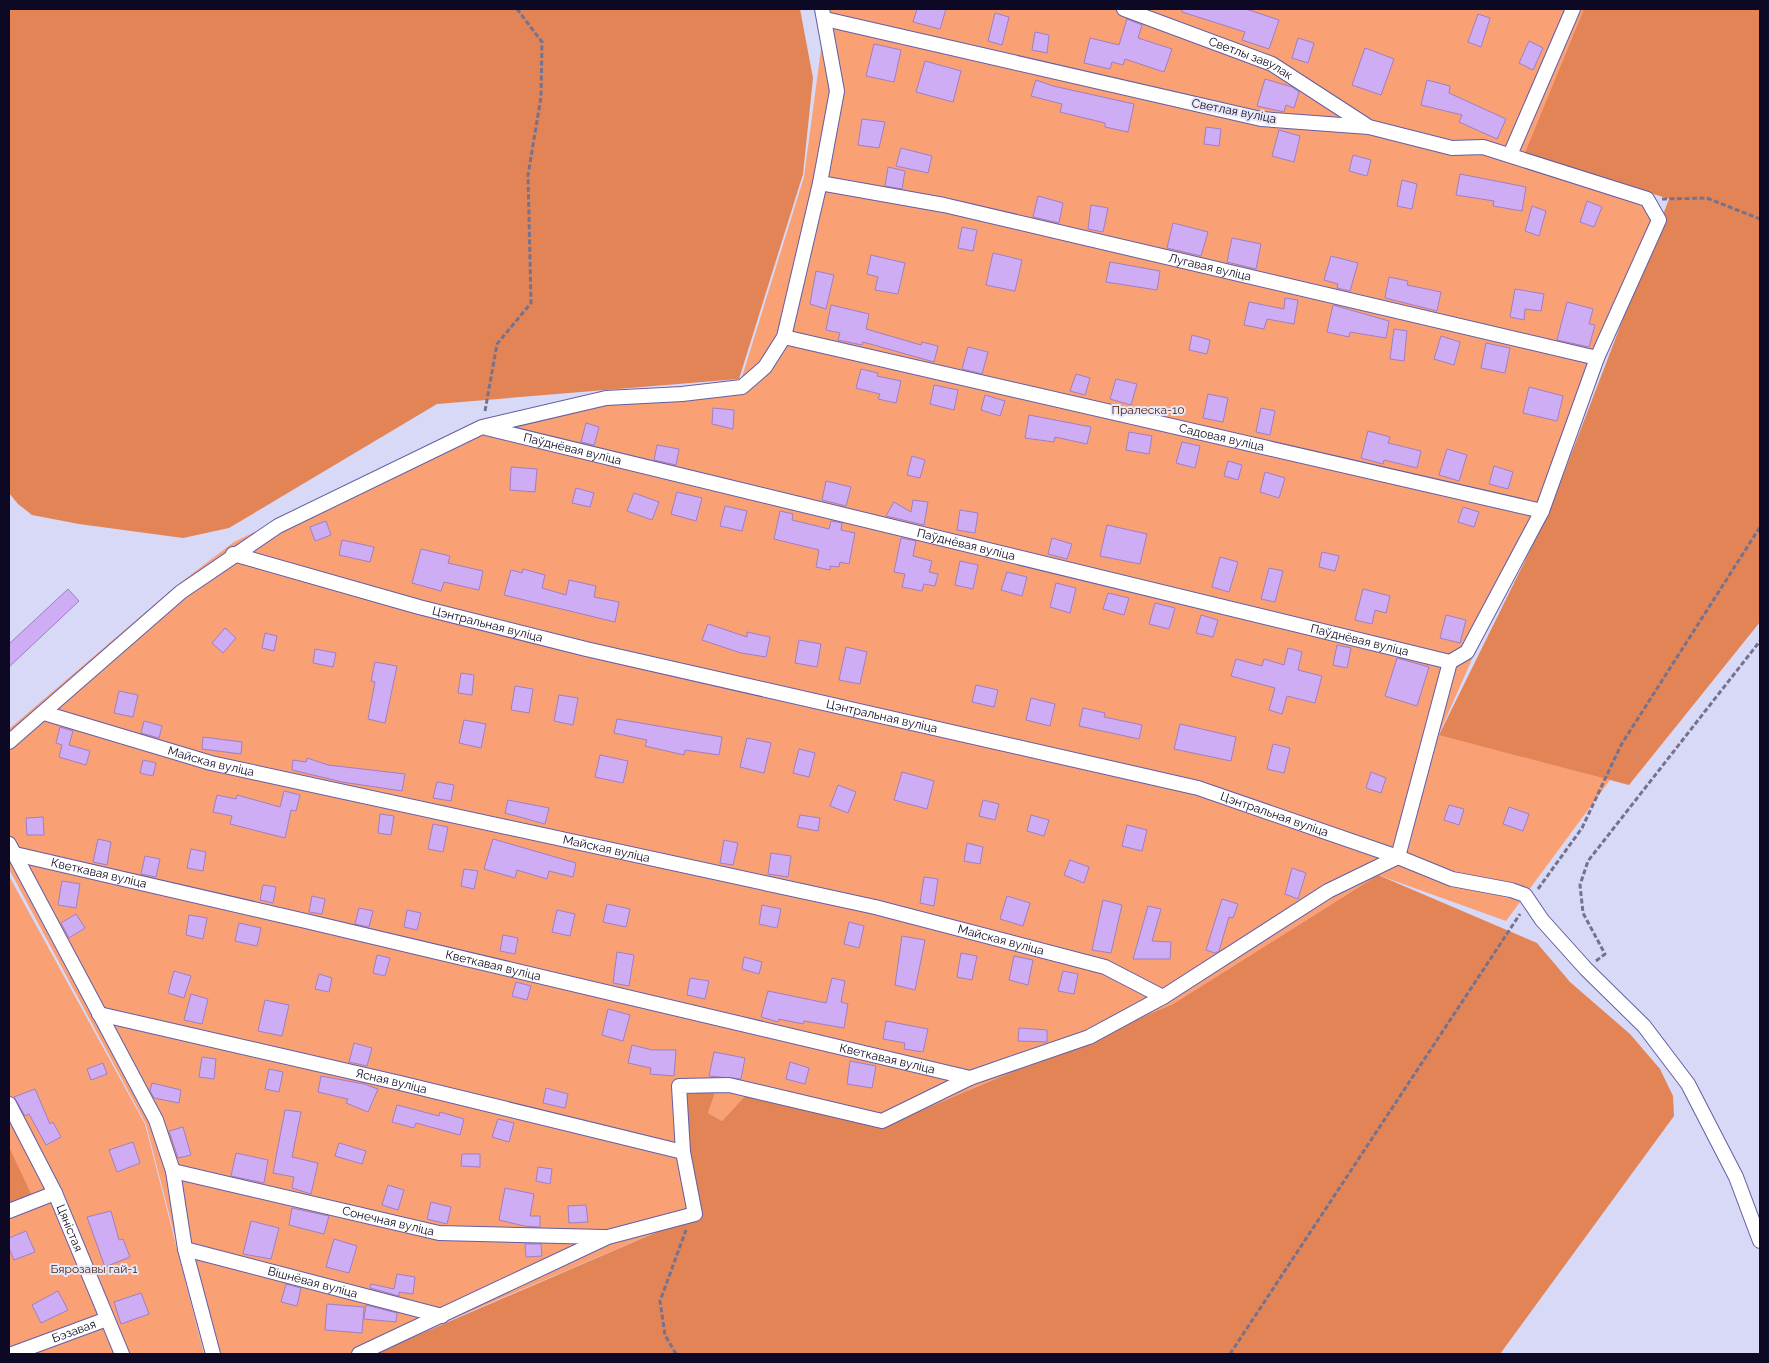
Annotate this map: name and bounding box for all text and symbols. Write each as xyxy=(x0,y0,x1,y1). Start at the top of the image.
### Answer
street label: Светлы завулак xyxy=(1207,34,1295,82)
street label: Светлая вуліца xyxy=(1190,96,1278,126)
street label: Лугавая вуліца xyxy=(1167,251,1253,284)
park label: Пралеска-10 xyxy=(1111,403,1185,417)
street label: Садовая вуліца xyxy=(1178,421,1266,454)
street label: Паўднёвая вуліца xyxy=(522,430,623,468)
street label: Паўднёвая вуліца xyxy=(916,526,1017,563)
street label: Цэнтральная вуліца xyxy=(431,604,544,645)
street label: Паўднёвая вуліца xyxy=(1309,621,1410,659)
street label: Цэнтральная вуліца xyxy=(825,697,939,736)
street label: Майская вуліца xyxy=(166,743,256,779)
street label: Цэнтральная вуліца xyxy=(1218,789,1330,839)
street label: Майская вуліца xyxy=(562,833,651,865)
street label: Кветкавая вуліца xyxy=(50,855,148,891)
street label: Майская вуліца xyxy=(956,922,1046,958)
street label: Кветкавая вуліца xyxy=(444,947,542,983)
street label: Кветкавая вуліца xyxy=(838,1041,936,1077)
street label: Ясная вуліца xyxy=(354,1066,429,1096)
street label: Цяністая xyxy=(54,1202,86,1254)
street label: Сонечная вуліца xyxy=(341,1204,436,1239)
park label: Бярозавы гай-1 xyxy=(51,1262,137,1276)
street label: Вішнёвая вуліца xyxy=(266,1264,359,1301)
street label: Бэзавая xyxy=(50,1317,98,1346)

